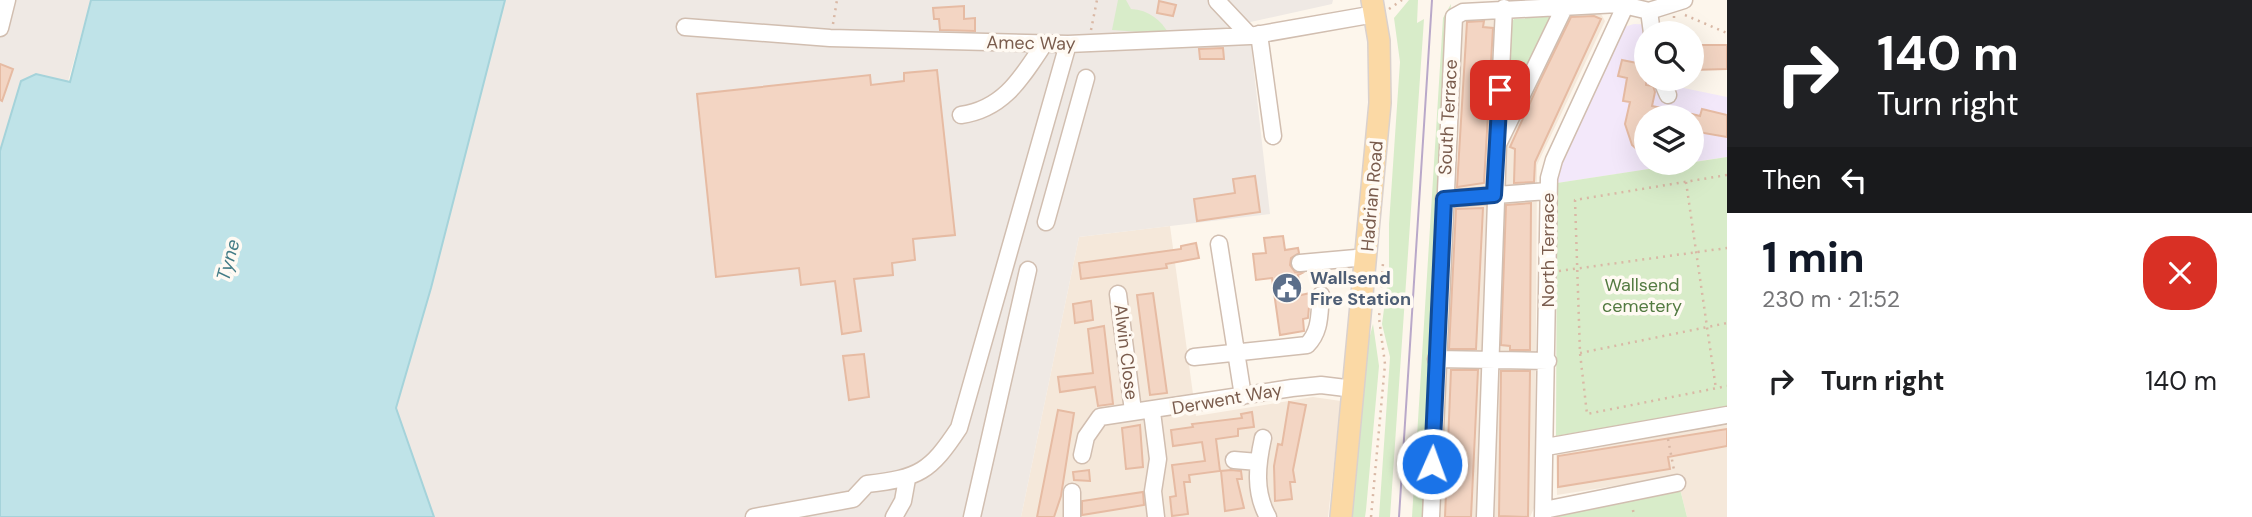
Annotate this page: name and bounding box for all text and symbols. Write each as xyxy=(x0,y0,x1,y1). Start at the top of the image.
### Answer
map controls xyxy=(1634,21,1704,175)
button: search xyxy=(1634,21,1704,91)
text: 140 m xyxy=(1877,21,2019,85)
icon: right xyxy=(1762,28,1853,119)
street label: Amec Way xyxy=(986,30,1076,56)
street label: South Terrace xyxy=(1433,58,1463,176)
pin xyxy=(1470,60,1530,120)
icon: arrive xyxy=(1481,71,1519,109)
text: Turn right xyxy=(1877,83,2019,125)
button: layers xyxy=(1634,105,1704,175)
street label: Hadrian Road xyxy=(1355,140,1389,252)
icon: left xyxy=(1835,161,1873,199)
text: Then xyxy=(1762,163,1821,197)
street label: North Terrace xyxy=(1536,193,1560,307)
text: 1 min xyxy=(1762,230,1865,285)
water label: Tyne xyxy=(210,236,246,284)
button: close xyxy=(2143,236,2217,310)
place label: Wallsend Fire Station xyxy=(1310,266,1411,311)
public building icon: Wallsend Fire Station xyxy=(1270,271,1304,305)
park label: Wallsend cemetery xyxy=(1602,273,1682,318)
text: 230 m · 21:52 xyxy=(1762,284,1900,314)
street label: Alwin Close xyxy=(1108,303,1144,401)
icon: right xyxy=(1762,362,1800,400)
text: Turn right xyxy=(1821,364,1945,398)
text: 140 m xyxy=(2145,364,2217,398)
street label: Derwent Way xyxy=(1170,378,1284,420)
position arrow xyxy=(1395,427,1469,501)

